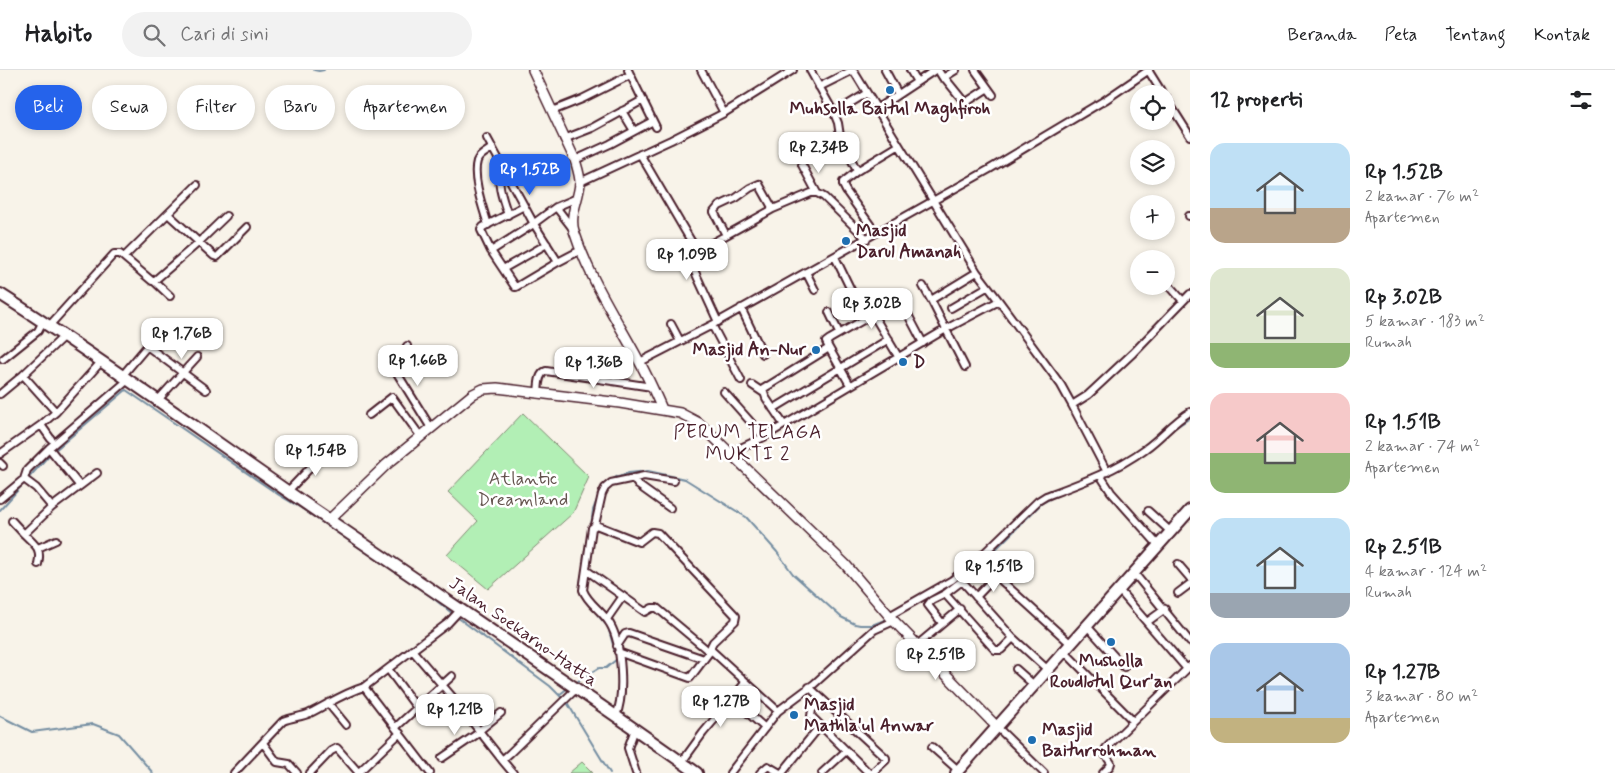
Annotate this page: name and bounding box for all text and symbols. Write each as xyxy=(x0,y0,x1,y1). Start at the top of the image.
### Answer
search box xyxy=(122,12,472,57)
text: Habito xyxy=(25,19,92,50)
icon: search xyxy=(140,21,168,49)
text: Cari di sini xyxy=(180,22,269,47)
text: Beranda xyxy=(1287,23,1356,47)
text: Peta xyxy=(1384,23,1417,47)
text: Tentang xyxy=(1445,23,1506,47)
text: Kontak xyxy=(1534,23,1590,47)
marker: Muhsolla Baitul Maghfiroh xyxy=(884,84,896,96)
chip: Beli xyxy=(15,85,82,130)
chip: Sewa xyxy=(92,85,167,130)
chip: Filter xyxy=(177,85,255,130)
chip: Baru xyxy=(265,85,335,130)
chip: Apartemen xyxy=(345,85,465,130)
map controls xyxy=(1130,85,1175,295)
button: locate xyxy=(1130,85,1175,130)
text: 12 properti xyxy=(1210,86,1302,114)
icon: filters xyxy=(1567,86,1595,114)
place label: Muhsolla Baitul Maghfiroh xyxy=(789,97,991,123)
pin: Rp 2.34B xyxy=(767,132,871,174)
text: Rp 2.34B xyxy=(790,137,848,158)
button: layers xyxy=(1130,140,1175,185)
pin: Rp 1.52B xyxy=(478,154,582,196)
text: Rp 1.52B xyxy=(1365,158,1443,186)
text: Rp 1.52B xyxy=(500,159,560,180)
icon: home xyxy=(1250,163,1310,223)
text: 2 kamar · 76 m² xyxy=(1365,186,1479,207)
button: + xyxy=(1130,195,1175,240)
text: Apartemen xyxy=(1365,207,1440,228)
place label: Masjid Darul Amanah xyxy=(856,219,961,264)
marker: Masjid Darul Amanah xyxy=(840,235,852,247)
pin: Rp 1.09B xyxy=(635,238,739,281)
text: Rp 1.09B xyxy=(657,244,717,265)
button: − xyxy=(1130,250,1175,295)
text: Rp 3.02B xyxy=(1365,283,1442,311)
pin: Rp 3.02B xyxy=(820,288,924,330)
icon: home xyxy=(1250,288,1310,348)
text: Rp 3.02B xyxy=(843,293,901,314)
text: 5 kamar · 183 m² xyxy=(1365,311,1485,332)
pin: Rp 1.76B xyxy=(130,318,234,360)
text: Rp 1.76B xyxy=(152,323,212,344)
text: Rumah xyxy=(1365,332,1412,353)
place label: Masjid An-Nur xyxy=(693,338,807,362)
pin: Rp 1.66B xyxy=(366,344,470,387)
marker: Masjid An-Nur xyxy=(810,344,822,356)
pin: Rp 1.36B xyxy=(542,346,646,389)
text: Rp 1.66B xyxy=(389,350,447,371)
place label: D xyxy=(913,350,925,374)
text: Rp 1.36B xyxy=(565,352,623,373)
marker: D xyxy=(897,356,909,368)
text: Rp 1.51B xyxy=(1365,408,1441,436)
icon: home xyxy=(1250,413,1310,473)
district label: PERUM TELAGA MUKTI 2 xyxy=(674,420,823,467)
pin: Rp 1.54B xyxy=(264,434,368,477)
text: 2 kamar · 74 m² xyxy=(1365,436,1480,457)
text: Rp 1.54B xyxy=(286,440,346,461)
text: Apartemen xyxy=(1365,457,1440,478)
park label: Atlantic Dreamland xyxy=(478,467,568,512)
text: Rp 2.51B xyxy=(1365,533,1442,561)
icon: home xyxy=(1250,538,1310,598)
pin: Rp 1.51B xyxy=(942,550,1046,593)
text: Rp 1.51B xyxy=(965,556,1023,577)
text: 4 kamar · 124 m² xyxy=(1365,561,1487,582)
street label: Jalan Soekarno-Hatta xyxy=(444,572,602,692)
text: Rumah xyxy=(1365,582,1412,603)
marker: Musholla Roudlotul Qur'an xyxy=(1105,636,1117,648)
pin: Rp 2.51B xyxy=(884,638,988,681)
text: Rp 2.51B xyxy=(907,644,965,665)
place label: Musholla Roudlotul Qur'an xyxy=(1050,649,1172,694)
text: Rp 1.27B xyxy=(1365,658,1440,686)
icon: home xyxy=(1250,663,1310,723)
pin: Rp 1.27B xyxy=(669,686,773,728)
text: 3 kamar · 80 m² xyxy=(1365,686,1478,707)
text: Rp 1.27B xyxy=(692,691,750,712)
place label: Masjid Mathla'ul Anwar xyxy=(804,693,934,738)
pin: Rp 1.21B xyxy=(403,694,507,736)
text: Rp 1.21B xyxy=(427,699,483,720)
text: Apartemen xyxy=(1365,707,1440,728)
marker: Masjid Mathla'ul Anwar xyxy=(788,709,800,721)
place label: Masjid Baiturrohman xyxy=(1042,718,1157,763)
marker: Masjid Baiturrohman xyxy=(1026,734,1038,746)

